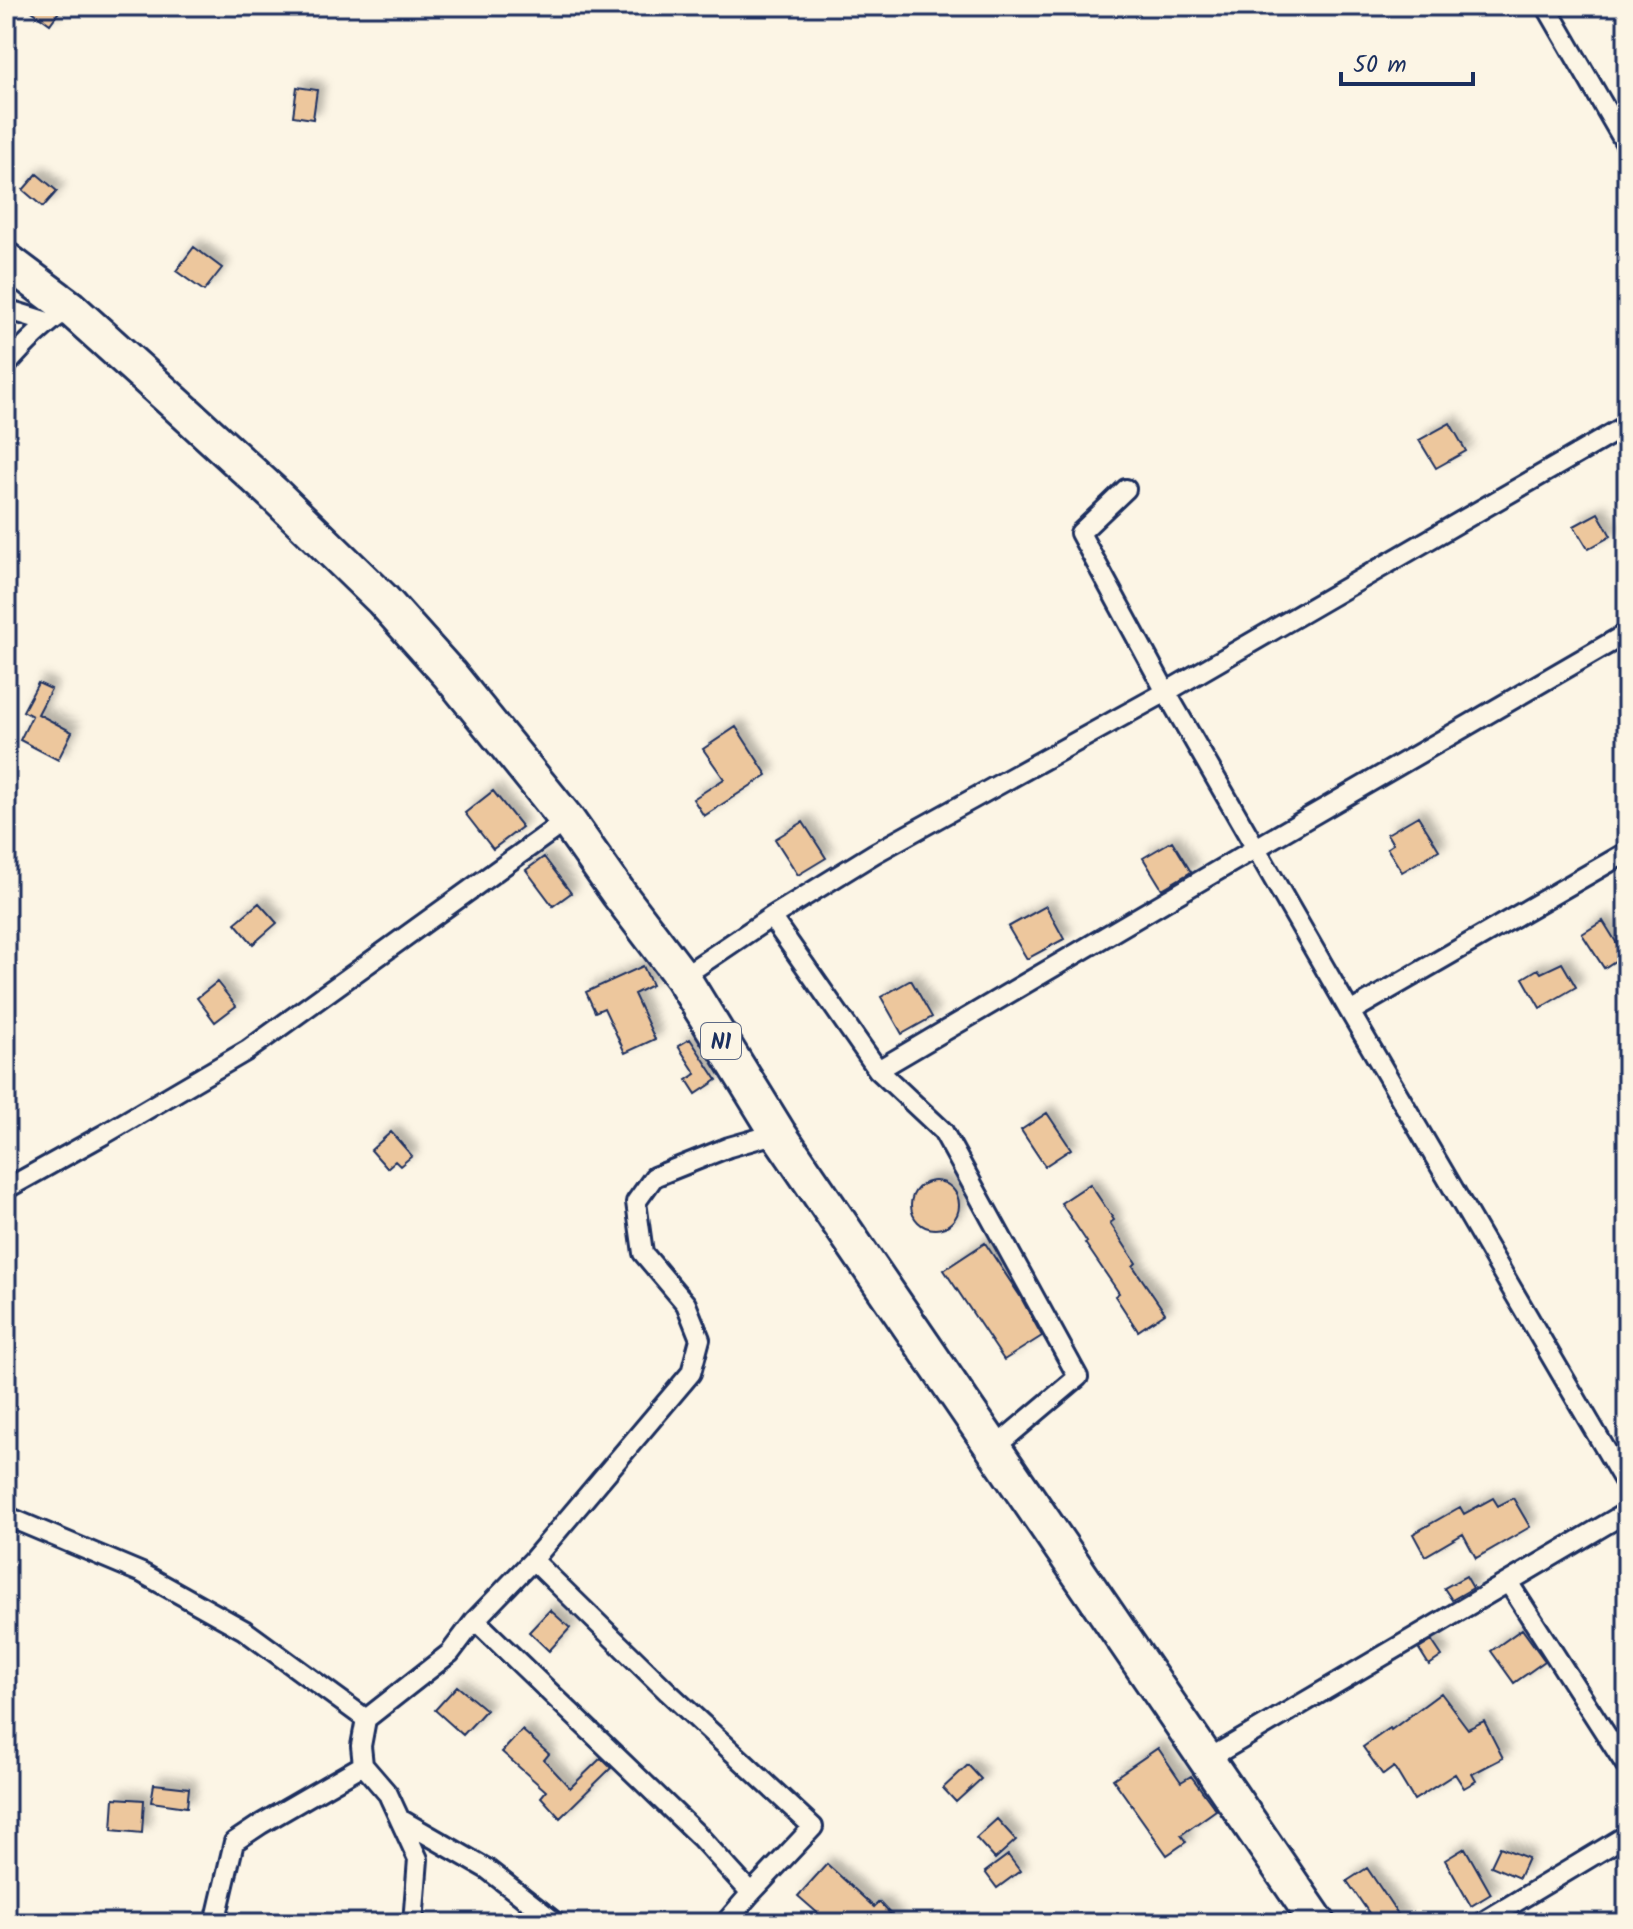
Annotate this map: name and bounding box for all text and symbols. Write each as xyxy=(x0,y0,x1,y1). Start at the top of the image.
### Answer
scale bar xyxy=(1341,36,1473,86)
text: 50 m xyxy=(1353,46,1407,85)
road number: N1 xyxy=(701,1023,741,1059)

